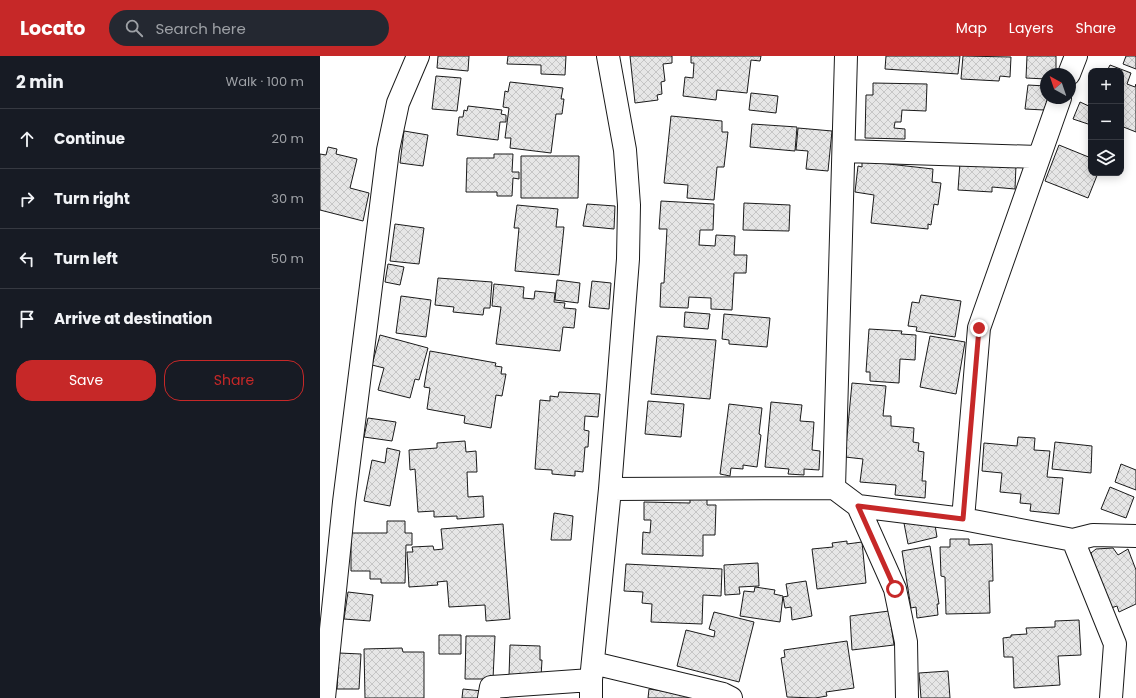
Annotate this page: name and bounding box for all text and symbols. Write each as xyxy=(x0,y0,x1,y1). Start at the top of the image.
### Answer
search box xyxy=(109,10,389,46)
text: Locato xyxy=(20,15,85,42)
icon: search xyxy=(123,17,145,39)
text: Search here xyxy=(155,18,246,39)
text: Map xyxy=(956,18,987,38)
text: Layers xyxy=(1009,18,1053,38)
text: Share xyxy=(1075,18,1116,38)
north arrow xyxy=(1040,68,1076,104)
map controls xyxy=(1088,68,1124,176)
button: + xyxy=(1088,68,1124,104)
text: 2 min xyxy=(16,70,64,94)
text: Walk · 100 m xyxy=(226,72,304,91)
button: − xyxy=(1088,104,1124,140)
icon: ahead xyxy=(16,128,38,150)
text: Continue xyxy=(54,128,125,149)
text: 20 m xyxy=(271,129,304,148)
button: layers xyxy=(1088,140,1124,176)
icon: right xyxy=(16,188,38,210)
text: Turn right xyxy=(54,188,130,209)
text: 30 m xyxy=(271,189,304,208)
icon: left xyxy=(16,248,38,270)
text: Turn left xyxy=(54,248,118,269)
text: 50 m xyxy=(271,249,304,268)
icon: arrive xyxy=(16,308,38,330)
text: Arrive at destination xyxy=(54,308,212,329)
route end xyxy=(970,319,988,337)
button: Save xyxy=(16,360,156,401)
button: Share xyxy=(164,360,304,401)
route start xyxy=(886,580,904,598)

